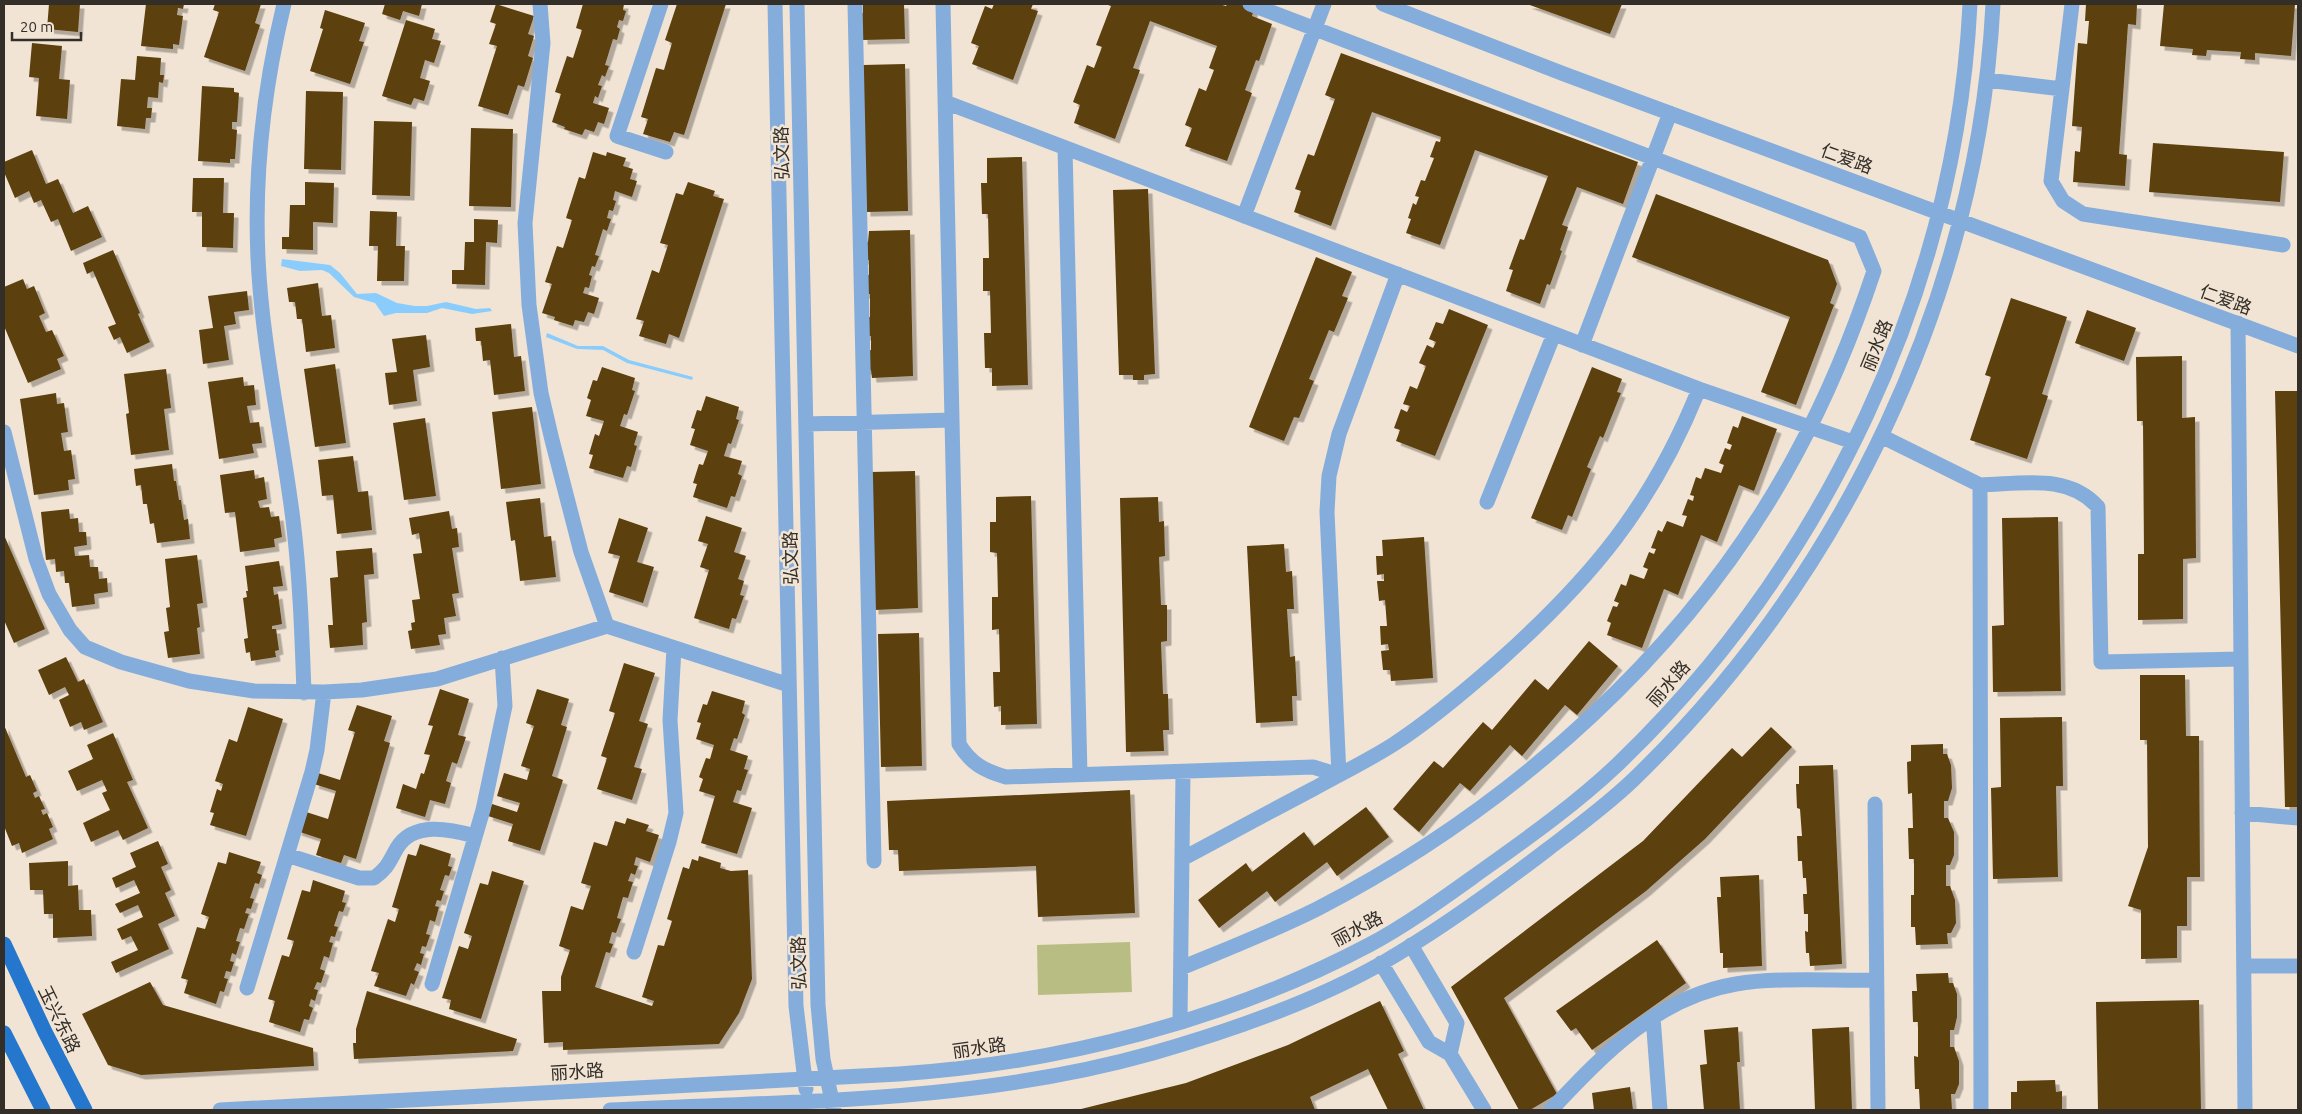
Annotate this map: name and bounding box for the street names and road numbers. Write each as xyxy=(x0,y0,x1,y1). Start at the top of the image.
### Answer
street label: 弘文路 xyxy=(771,126,791,180)
street label: 仁爱路 xyxy=(1818,139,1876,177)
street label: 仁爱路 xyxy=(2197,280,2255,318)
street label: 丽水路 xyxy=(1857,316,1895,374)
street label: 弘文路 xyxy=(780,531,800,585)
street label: 丽水路 xyxy=(1643,656,1693,710)
street label: 丽水路 xyxy=(1328,906,1386,950)
street label: 弘文路 xyxy=(788,936,808,990)
street label: 玉兴东路 xyxy=(35,982,85,1056)
street label: 丽水路 xyxy=(951,1033,1007,1061)
street label: 丽水路 xyxy=(550,1060,604,1082)

